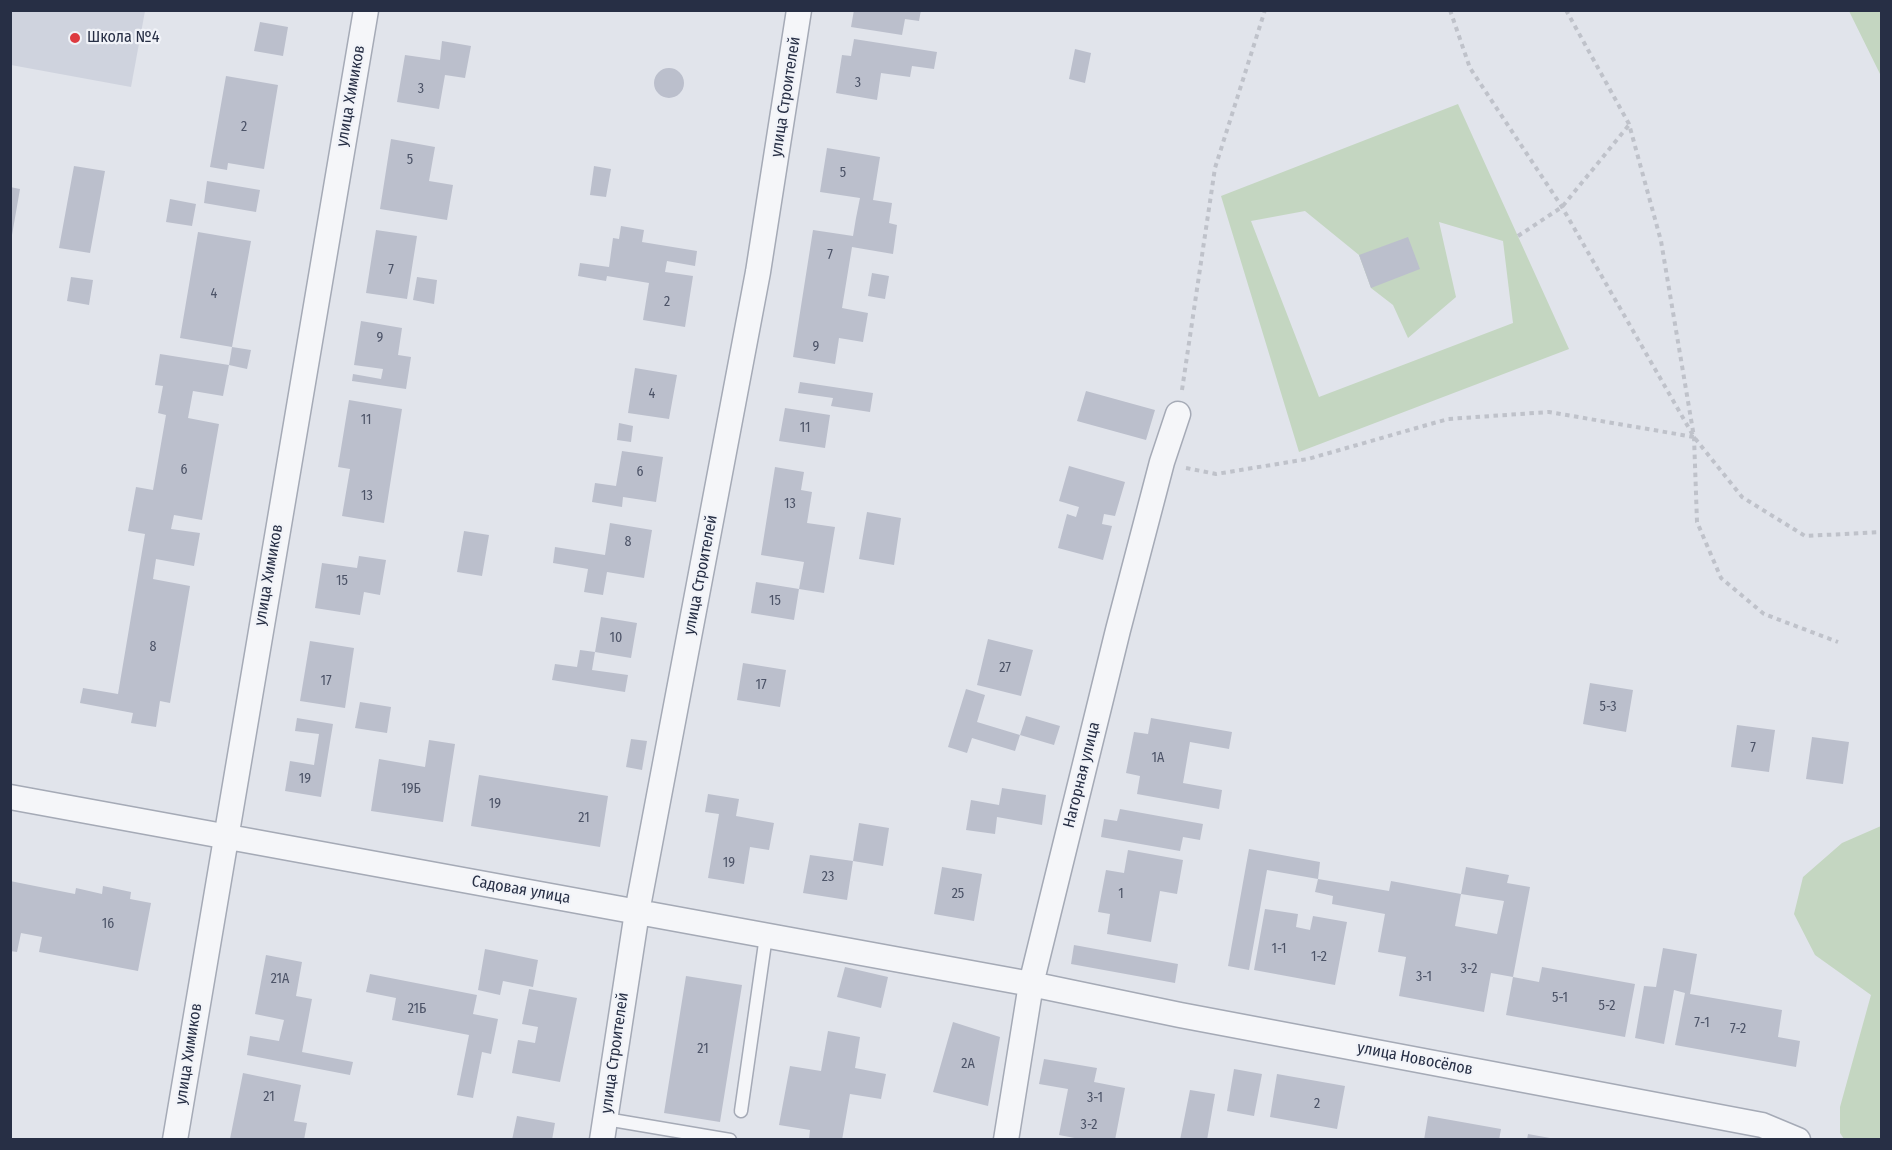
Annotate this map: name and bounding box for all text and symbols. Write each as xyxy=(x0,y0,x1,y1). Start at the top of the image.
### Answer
place label: Школа №4 xyxy=(87,28,159,48)
marker: Школа №4 xyxy=(68,31,82,45)
street label: улица Строителей xyxy=(767,35,805,159)
street label: улица Химиков xyxy=(333,44,369,148)
house number: 3 xyxy=(855,75,861,91)
house number: 3 xyxy=(418,81,424,97)
house number: 2 xyxy=(241,119,247,135)
house number: 5 xyxy=(407,152,413,168)
house number: 5 xyxy=(840,165,846,181)
house number: 7 xyxy=(827,247,833,263)
house number: 7 xyxy=(388,262,394,278)
house number: 4 xyxy=(211,286,217,302)
house number: 2 xyxy=(664,294,670,310)
house number: 9 xyxy=(377,330,383,346)
house number: 9 xyxy=(813,339,819,355)
house number: 4 xyxy=(649,386,655,402)
house number: 11 xyxy=(361,412,371,428)
house number: 11 xyxy=(800,420,810,436)
house number: 6 xyxy=(181,462,187,478)
house number: 6 xyxy=(637,464,643,480)
house number: 13 xyxy=(361,488,373,504)
house number: 13 xyxy=(784,496,796,512)
street label: улица Строителей xyxy=(680,513,722,637)
street label: улица Химиков xyxy=(251,523,287,627)
house number: 8 xyxy=(625,534,631,550)
house number: 15 xyxy=(336,573,348,589)
house number: 15 xyxy=(769,593,781,609)
house number: 10 xyxy=(610,630,622,646)
house number: 8 xyxy=(150,639,156,655)
house number: 27 xyxy=(999,660,1011,676)
house number: 17 xyxy=(320,673,332,689)
house number: 17 xyxy=(755,677,767,693)
house number: 5-3 xyxy=(1599,699,1617,715)
street label: Нагорная улица xyxy=(1060,720,1104,830)
house number: 7 xyxy=(1750,740,1756,756)
house number: 1А xyxy=(1152,750,1164,766)
house number: 19 xyxy=(299,771,311,787)
house number: 19Б xyxy=(401,781,421,797)
house number: 19 xyxy=(489,796,501,812)
house number: 21 xyxy=(578,810,590,826)
house number: 19 xyxy=(723,855,735,871)
house number: 23 xyxy=(822,869,834,885)
street label: Садовая улица xyxy=(470,872,572,908)
house number: 25 xyxy=(952,886,964,902)
house number: 1 xyxy=(1118,886,1124,902)
house number: 16 xyxy=(102,916,114,932)
house number: 1-1 xyxy=(1271,941,1287,957)
house number: 1-2 xyxy=(1311,949,1327,965)
house number: 3-2 xyxy=(1461,961,1477,977)
house number: 3-1 xyxy=(1416,969,1432,985)
house number: 21А xyxy=(271,971,289,987)
house number: 5-1 xyxy=(1552,990,1568,1006)
street label: улица Строителей xyxy=(597,991,633,1115)
house number: 5-2 xyxy=(1599,998,1615,1014)
house number: 21Б xyxy=(408,1001,426,1017)
street label: улица Химиков xyxy=(172,1002,206,1106)
house number: 7-1 xyxy=(1694,1015,1710,1031)
house number: 7-2 xyxy=(1730,1021,1746,1037)
street label: улица Новосёлов xyxy=(1356,1038,1474,1080)
house number: 21 xyxy=(697,1041,709,1057)
house number: 2А xyxy=(961,1056,975,1072)
house number: 21 xyxy=(263,1089,275,1105)
house number: 3-1 xyxy=(1087,1090,1103,1106)
house number: 2 xyxy=(1314,1096,1320,1112)
house number: 3-2 xyxy=(1081,1117,1097,1133)

